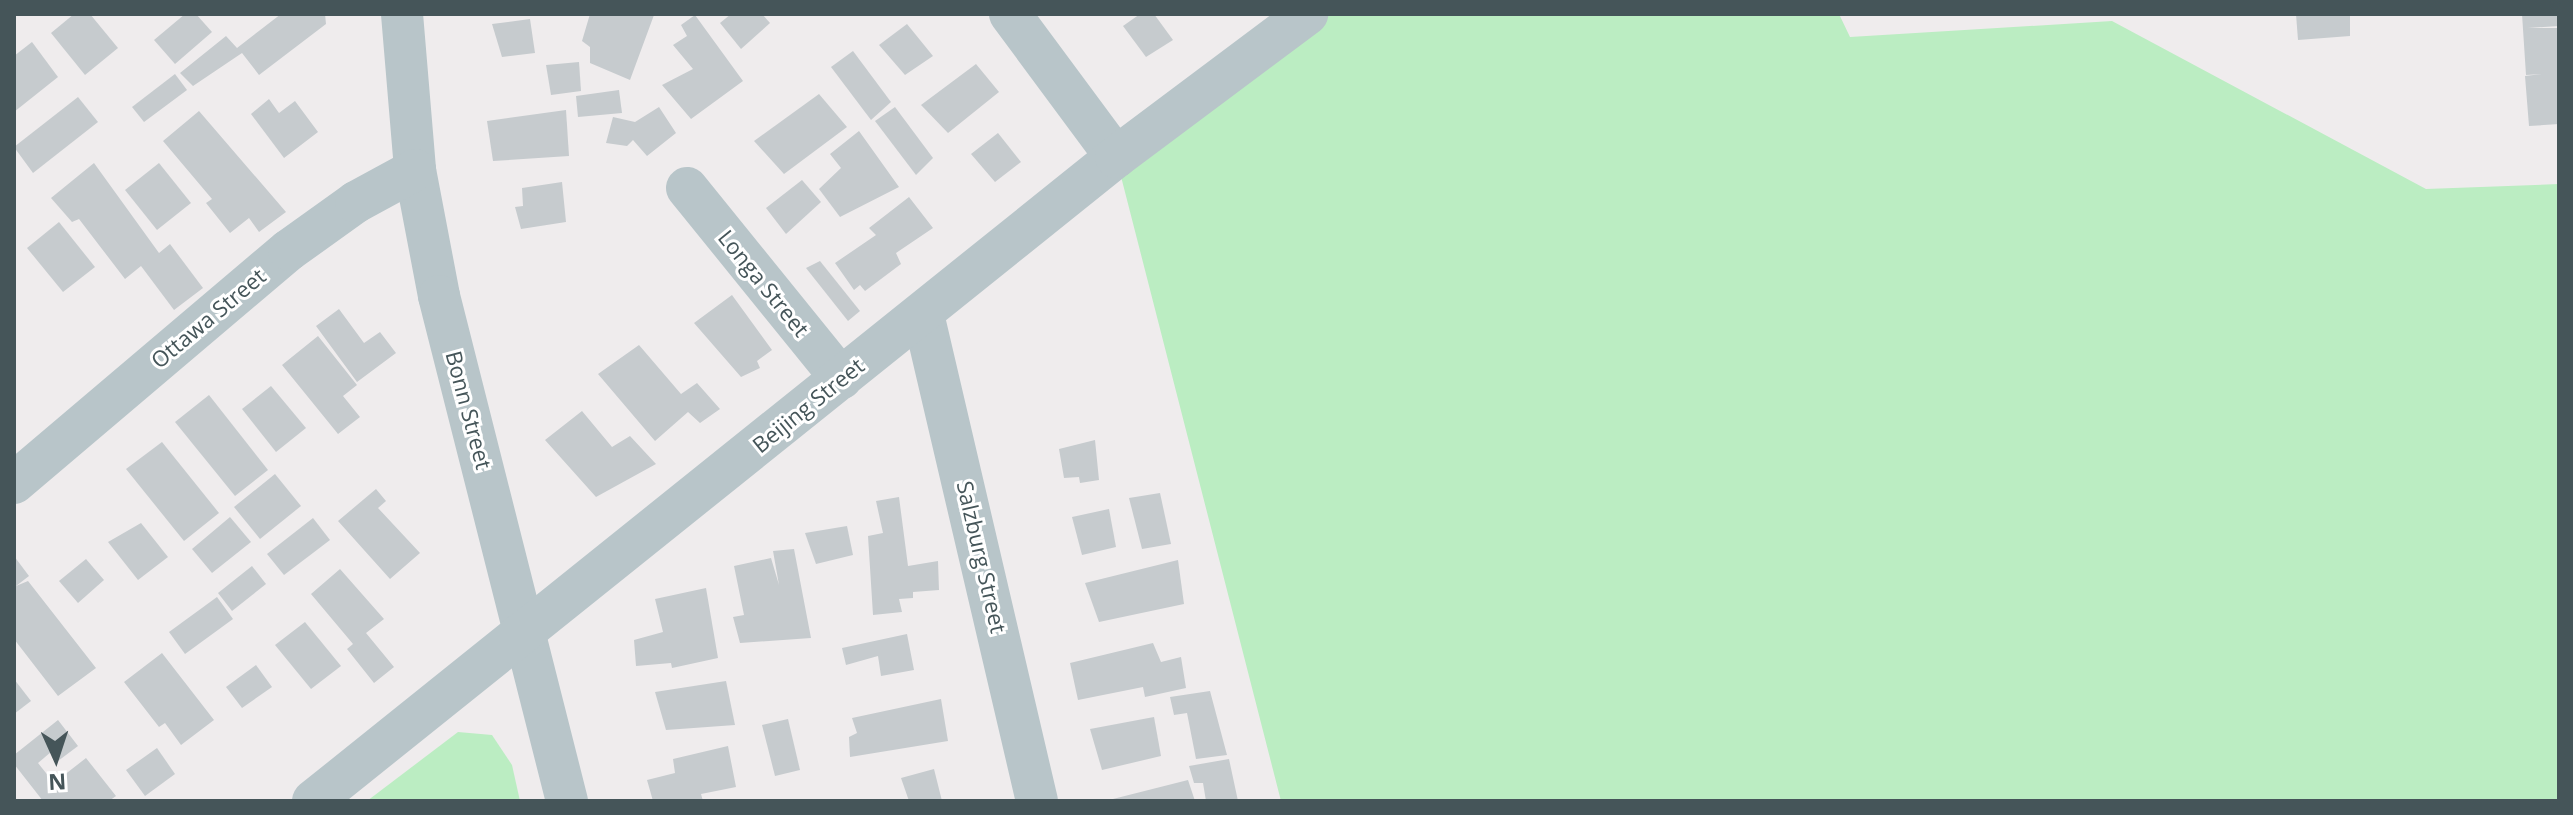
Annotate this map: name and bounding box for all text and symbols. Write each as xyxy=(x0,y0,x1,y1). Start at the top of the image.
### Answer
street label: Longa Street xyxy=(713,224,815,342)
street label: Ottawa Street xyxy=(145,262,271,374)
street label: Bonn Street xyxy=(441,348,497,472)
street label: Beijing Street xyxy=(747,352,869,458)
street label: Salzburg Street xyxy=(952,478,1012,636)
north arrow xyxy=(16,719,96,799)
text: N xyxy=(48,768,67,798)

